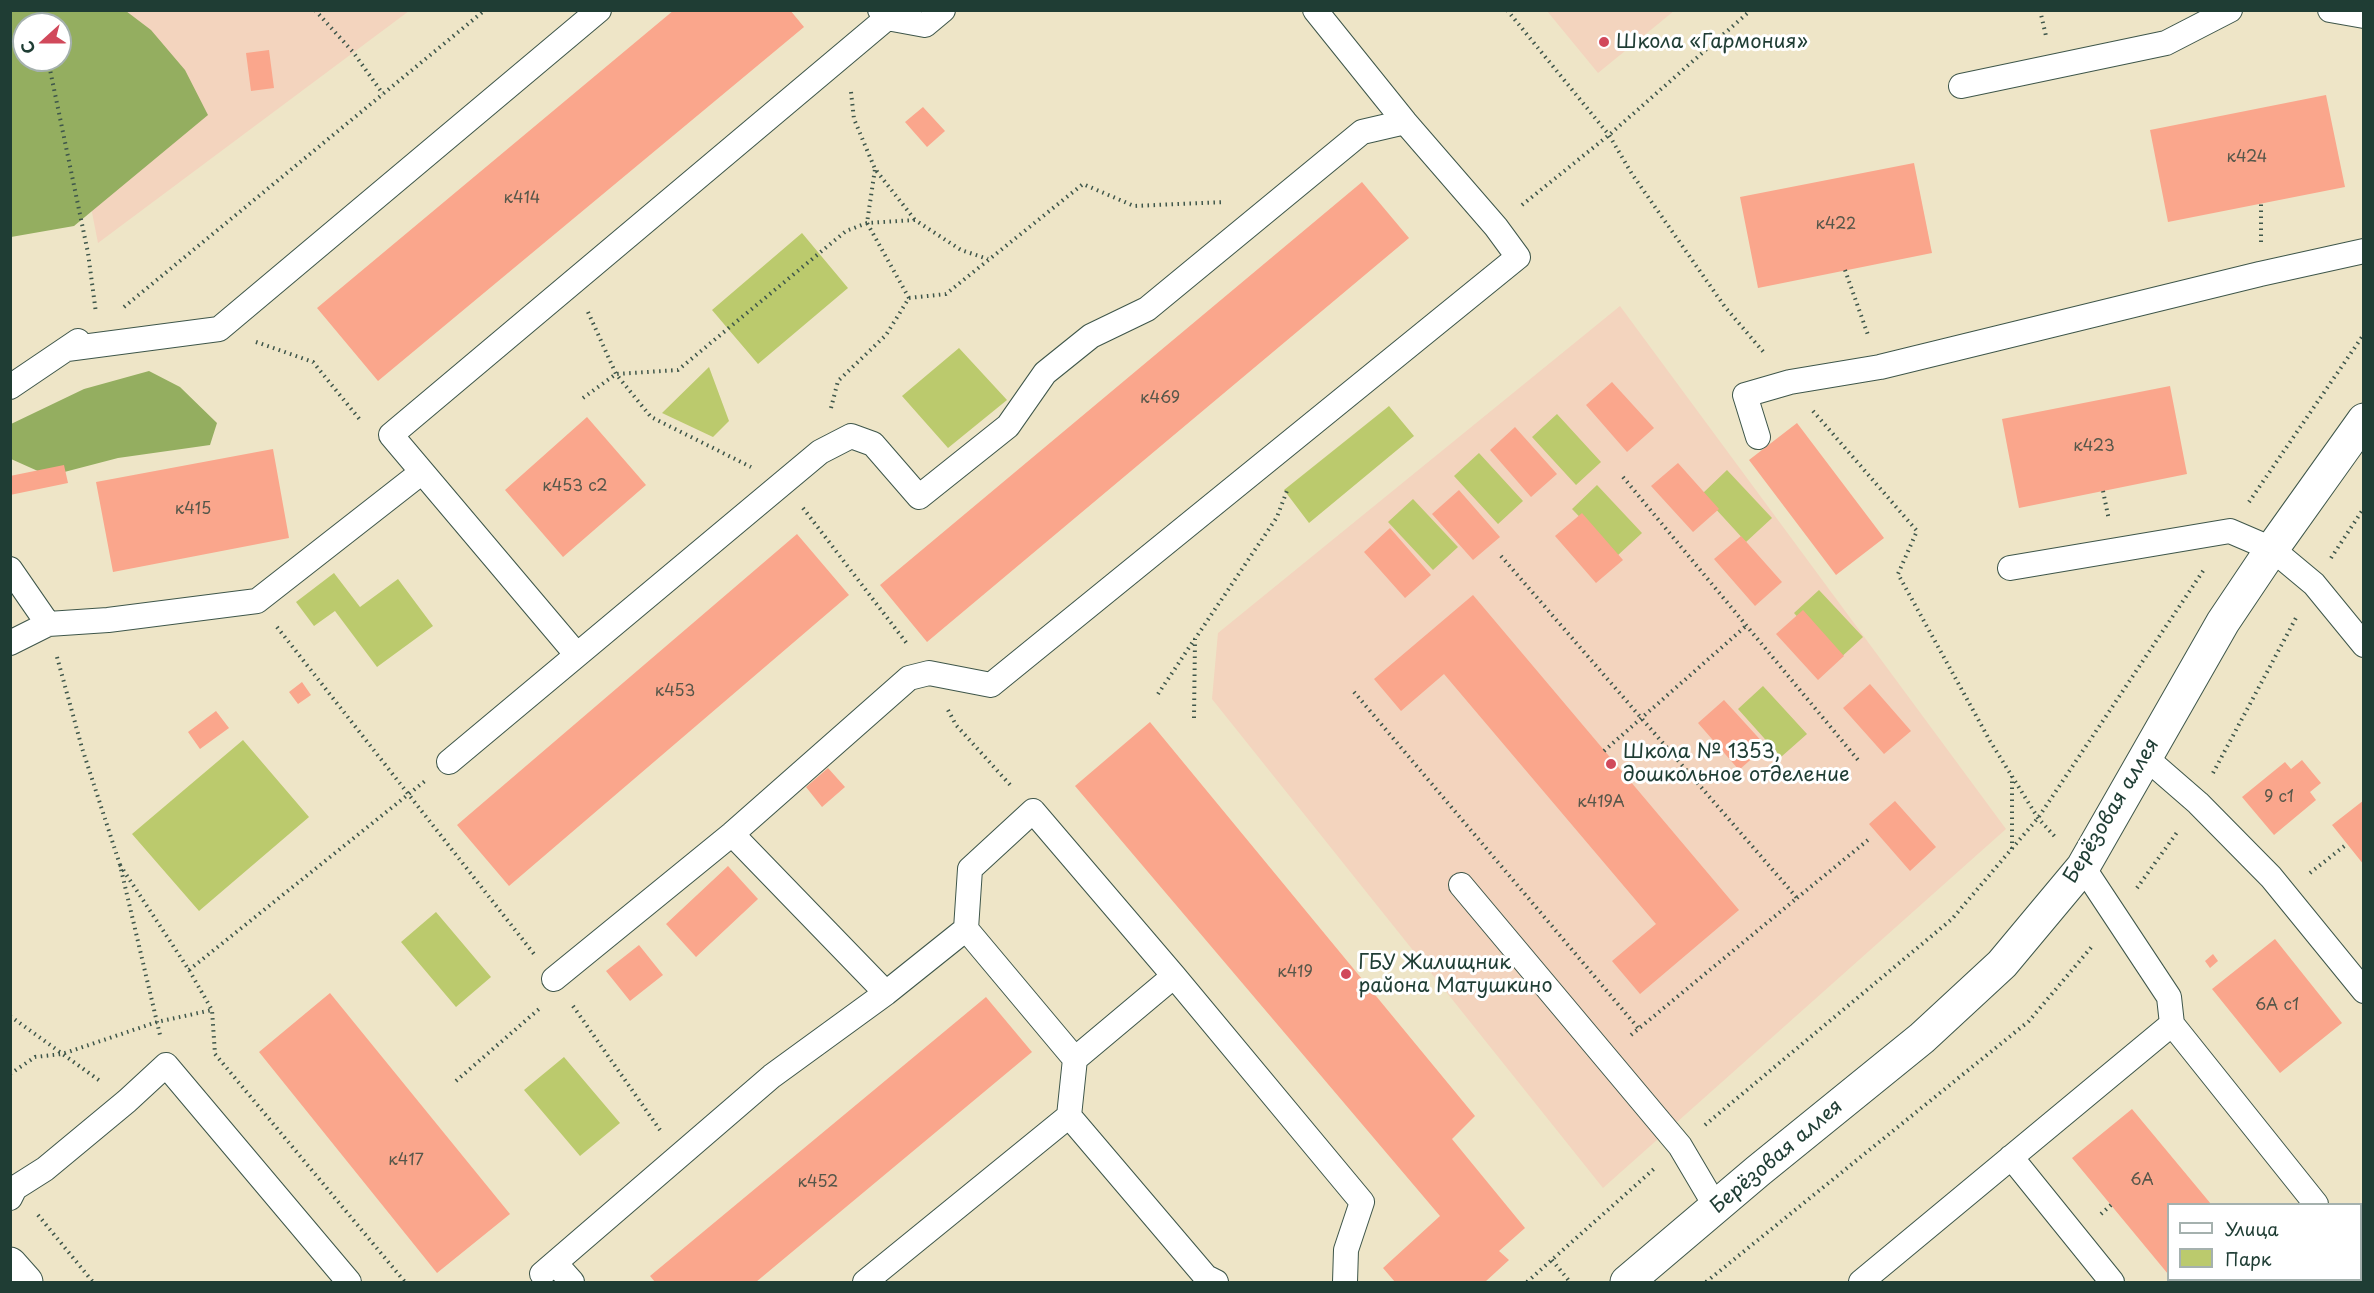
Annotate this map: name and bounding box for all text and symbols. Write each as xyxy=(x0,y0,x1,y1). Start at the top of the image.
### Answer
north arrow xyxy=(12,12,72,72)
place label: Школа «Гармония» xyxy=(1616,30,1808,54)
marker: Школа «Гармония» xyxy=(1597,35,1611,49)
text: С xyxy=(14,38,40,58)
house number: к424 xyxy=(2227,148,2267,168)
house number: к414 xyxy=(504,189,540,209)
house number: к422 xyxy=(1816,215,1856,235)
house number: к469 xyxy=(1140,389,1180,409)
house number: к423 xyxy=(2073,437,2115,457)
house number: к453 с2 xyxy=(542,477,608,497)
house number: к415 xyxy=(175,500,211,520)
house number: к453 xyxy=(655,682,695,702)
street label: Берёзовая аллея xyxy=(2059,734,2165,888)
place label: Школа № 1353, дошкольное отделение xyxy=(1623,740,1850,787)
marker: Школа № 1353, дошкольное отделение xyxy=(1604,757,1618,771)
house number: 9 с1 xyxy=(2264,788,2294,808)
house number: к419А xyxy=(1577,793,1625,813)
place label: ГБУ Жилищник района Матушкино xyxy=(1358,951,1553,998)
house number: к419 xyxy=(1277,963,1313,983)
marker: ГБУ Жилищник района Матушкино xyxy=(1339,967,1353,981)
house number: 6А с1 xyxy=(2255,996,2299,1016)
street label: Берёзовая аллея xyxy=(1706,1095,1848,1219)
house number: к417 xyxy=(388,1151,424,1171)
house number: 6А xyxy=(2130,1171,2154,1191)
house number: к452 xyxy=(798,1173,838,1193)
legend xyxy=(2167,1203,2362,1281)
text: Улица xyxy=(2225,1215,2279,1242)
text: Парк xyxy=(2225,1245,2271,1272)

